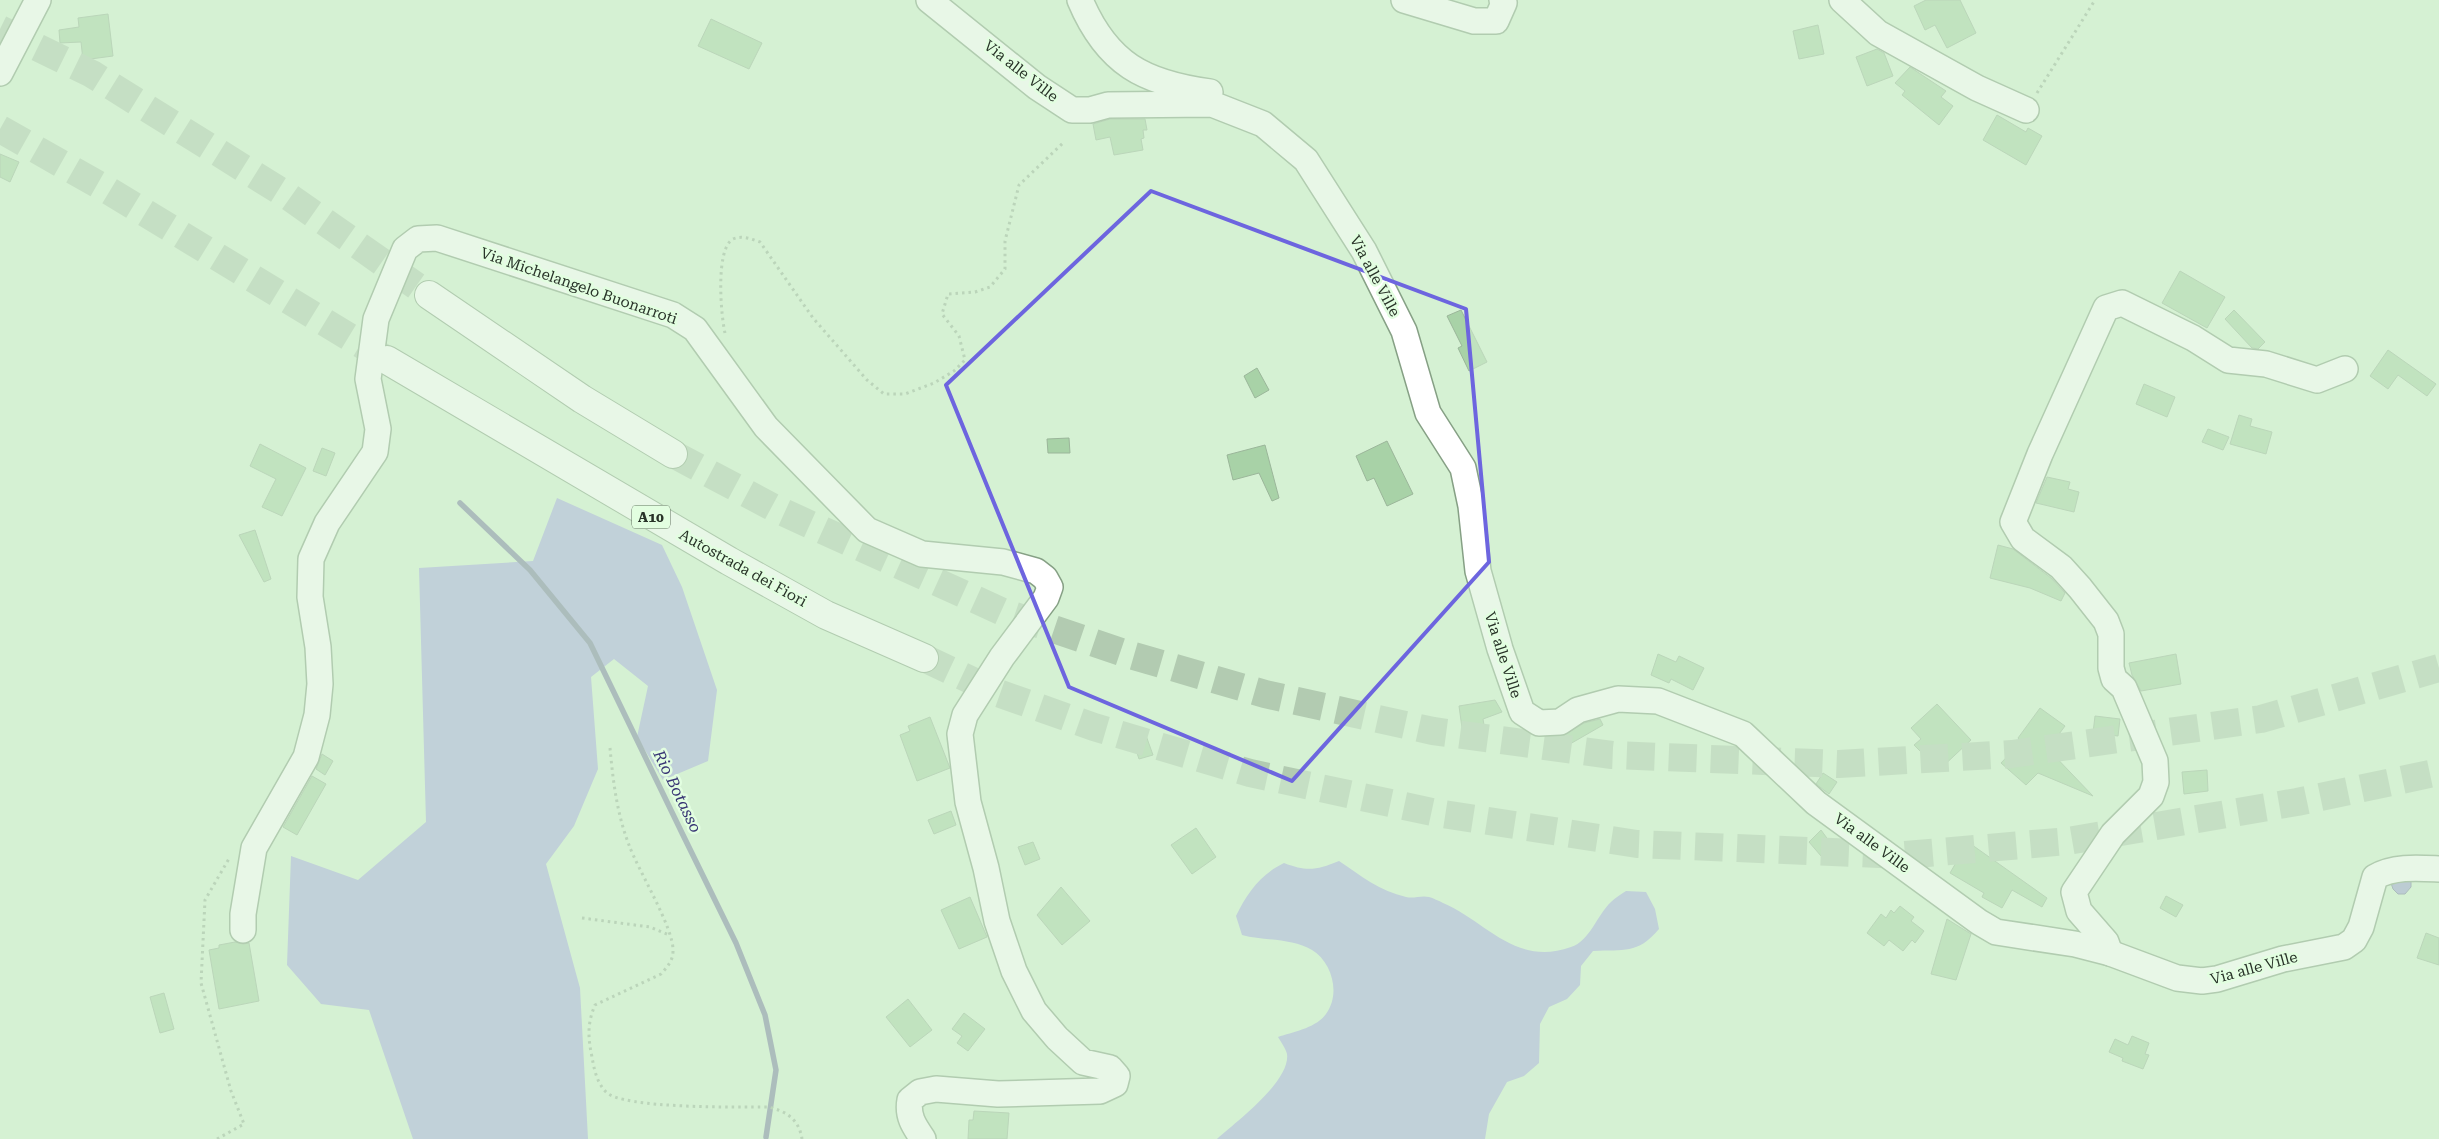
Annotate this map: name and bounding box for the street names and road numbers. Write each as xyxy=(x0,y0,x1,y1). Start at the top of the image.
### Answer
street label: Via alle Ville xyxy=(980,36,1062,106)
street label: Via alle Ville xyxy=(1346,232,1404,320)
street label: Via Michelangelo Buonarroti xyxy=(478,244,680,328)
road number: A10 xyxy=(632,506,670,528)
street label: Autostrada dei Fiori xyxy=(676,525,810,611)
street label: Via alle Ville xyxy=(1481,610,1525,700)
street label: Via alle Ville xyxy=(1831,809,1913,877)
street label: Via alle Ville xyxy=(2208,948,2300,988)

